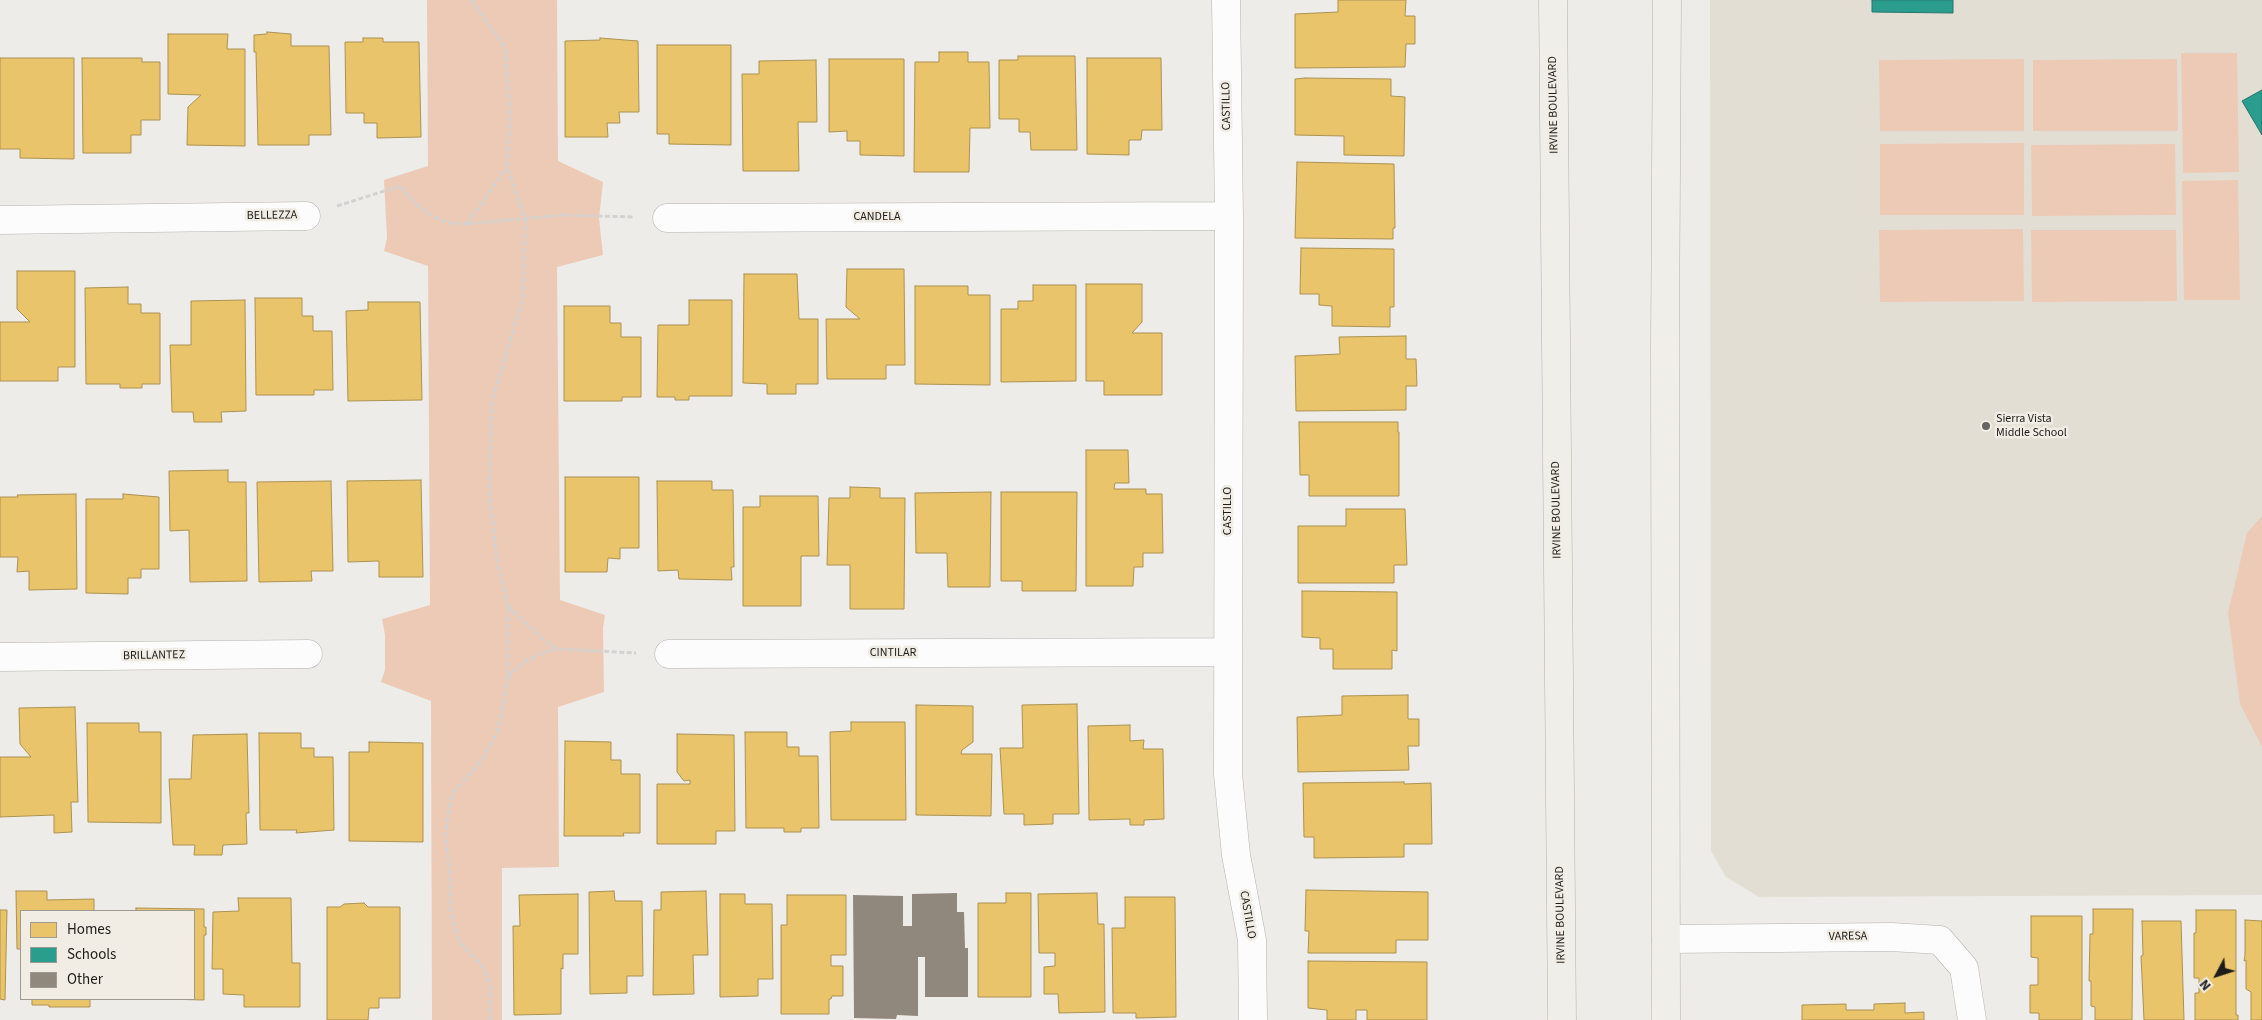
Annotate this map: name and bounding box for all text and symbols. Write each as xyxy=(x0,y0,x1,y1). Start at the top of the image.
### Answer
street label: IRVINE BOULEVARD xyxy=(1546,56,1562,154)
street label: CASTILLO xyxy=(1219,82,1235,130)
street label: BELLEZZA xyxy=(247,208,297,224)
street label: CANDELA xyxy=(853,210,901,224)
place label: Sierra Vista Middle School xyxy=(1996,412,2067,440)
marker: Sierra Vista Middle School xyxy=(1980,420,1992,432)
street label: IRVINE BOULEVARD xyxy=(1549,461,1565,559)
street label: CASTILLO xyxy=(1221,487,1235,535)
street label: CINTILAR xyxy=(870,646,916,660)
street label: BRILLANTEZ xyxy=(123,648,185,664)
street label: IRVINE BOULEVARD xyxy=(1553,866,1569,964)
street label: CASTILLO xyxy=(1236,890,1258,940)
legend xyxy=(20,910,195,1000)
text: Homes xyxy=(67,919,111,940)
street label: VARESA xyxy=(1829,929,1867,945)
text: Schools xyxy=(67,944,116,965)
north arrow xyxy=(2192,950,2242,1000)
text: Other xyxy=(67,969,103,990)
text: N xyxy=(2195,975,2216,995)

